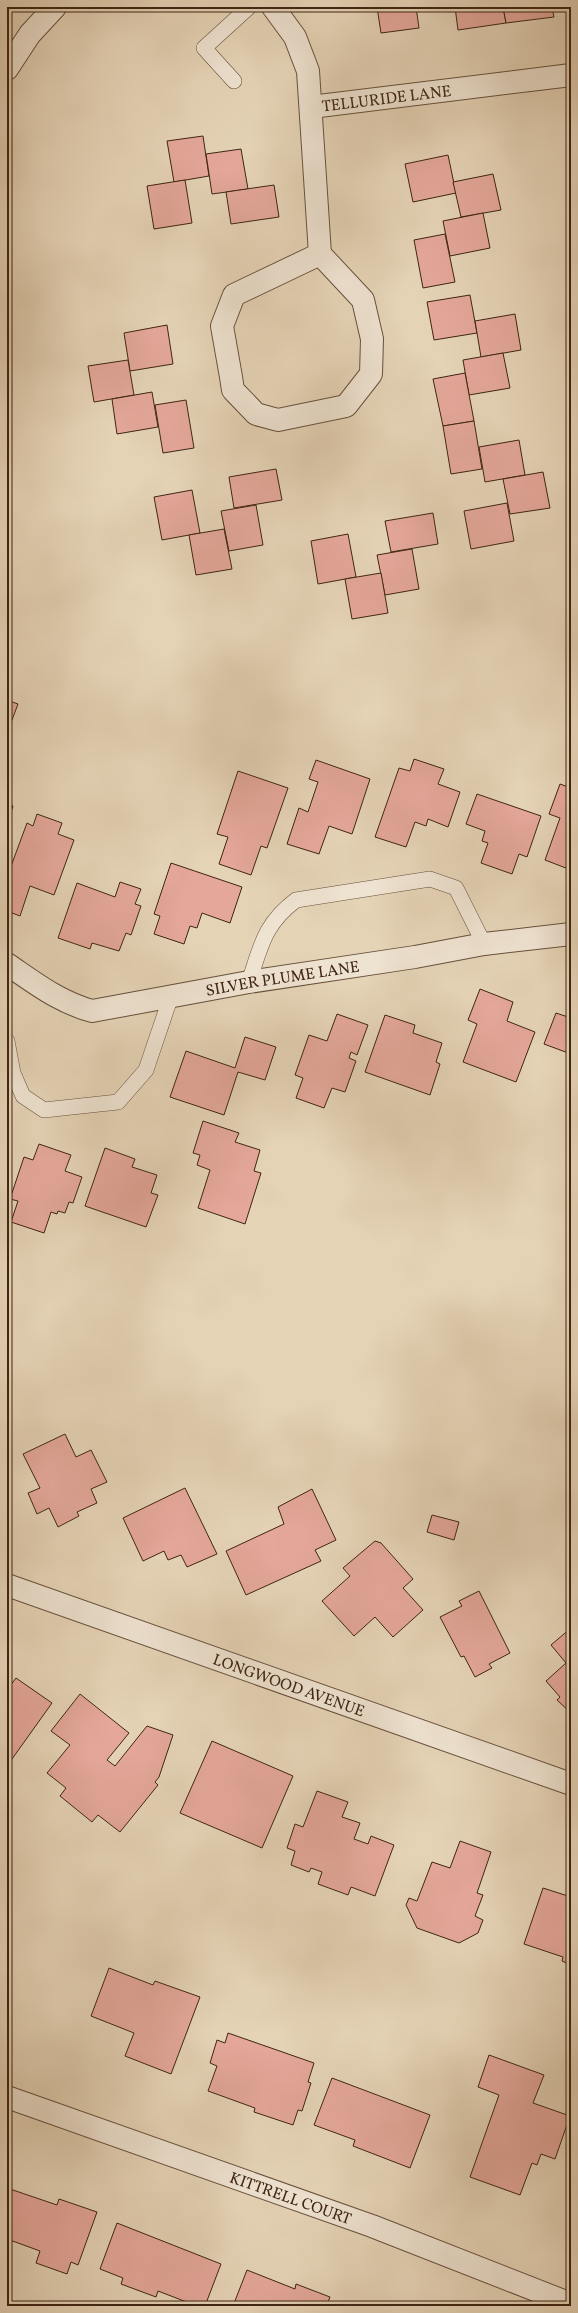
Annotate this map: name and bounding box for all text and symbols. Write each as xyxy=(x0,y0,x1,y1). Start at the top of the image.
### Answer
street label: TELLURIDE LANE xyxy=(321,81,453,119)
street label: SILVER PLUME LANE xyxy=(204,957,361,1003)
street label: LONGWOOD AVENUE xyxy=(209,1649,367,1723)
street label: KITTRELL COURT xyxy=(226,2167,354,2231)

